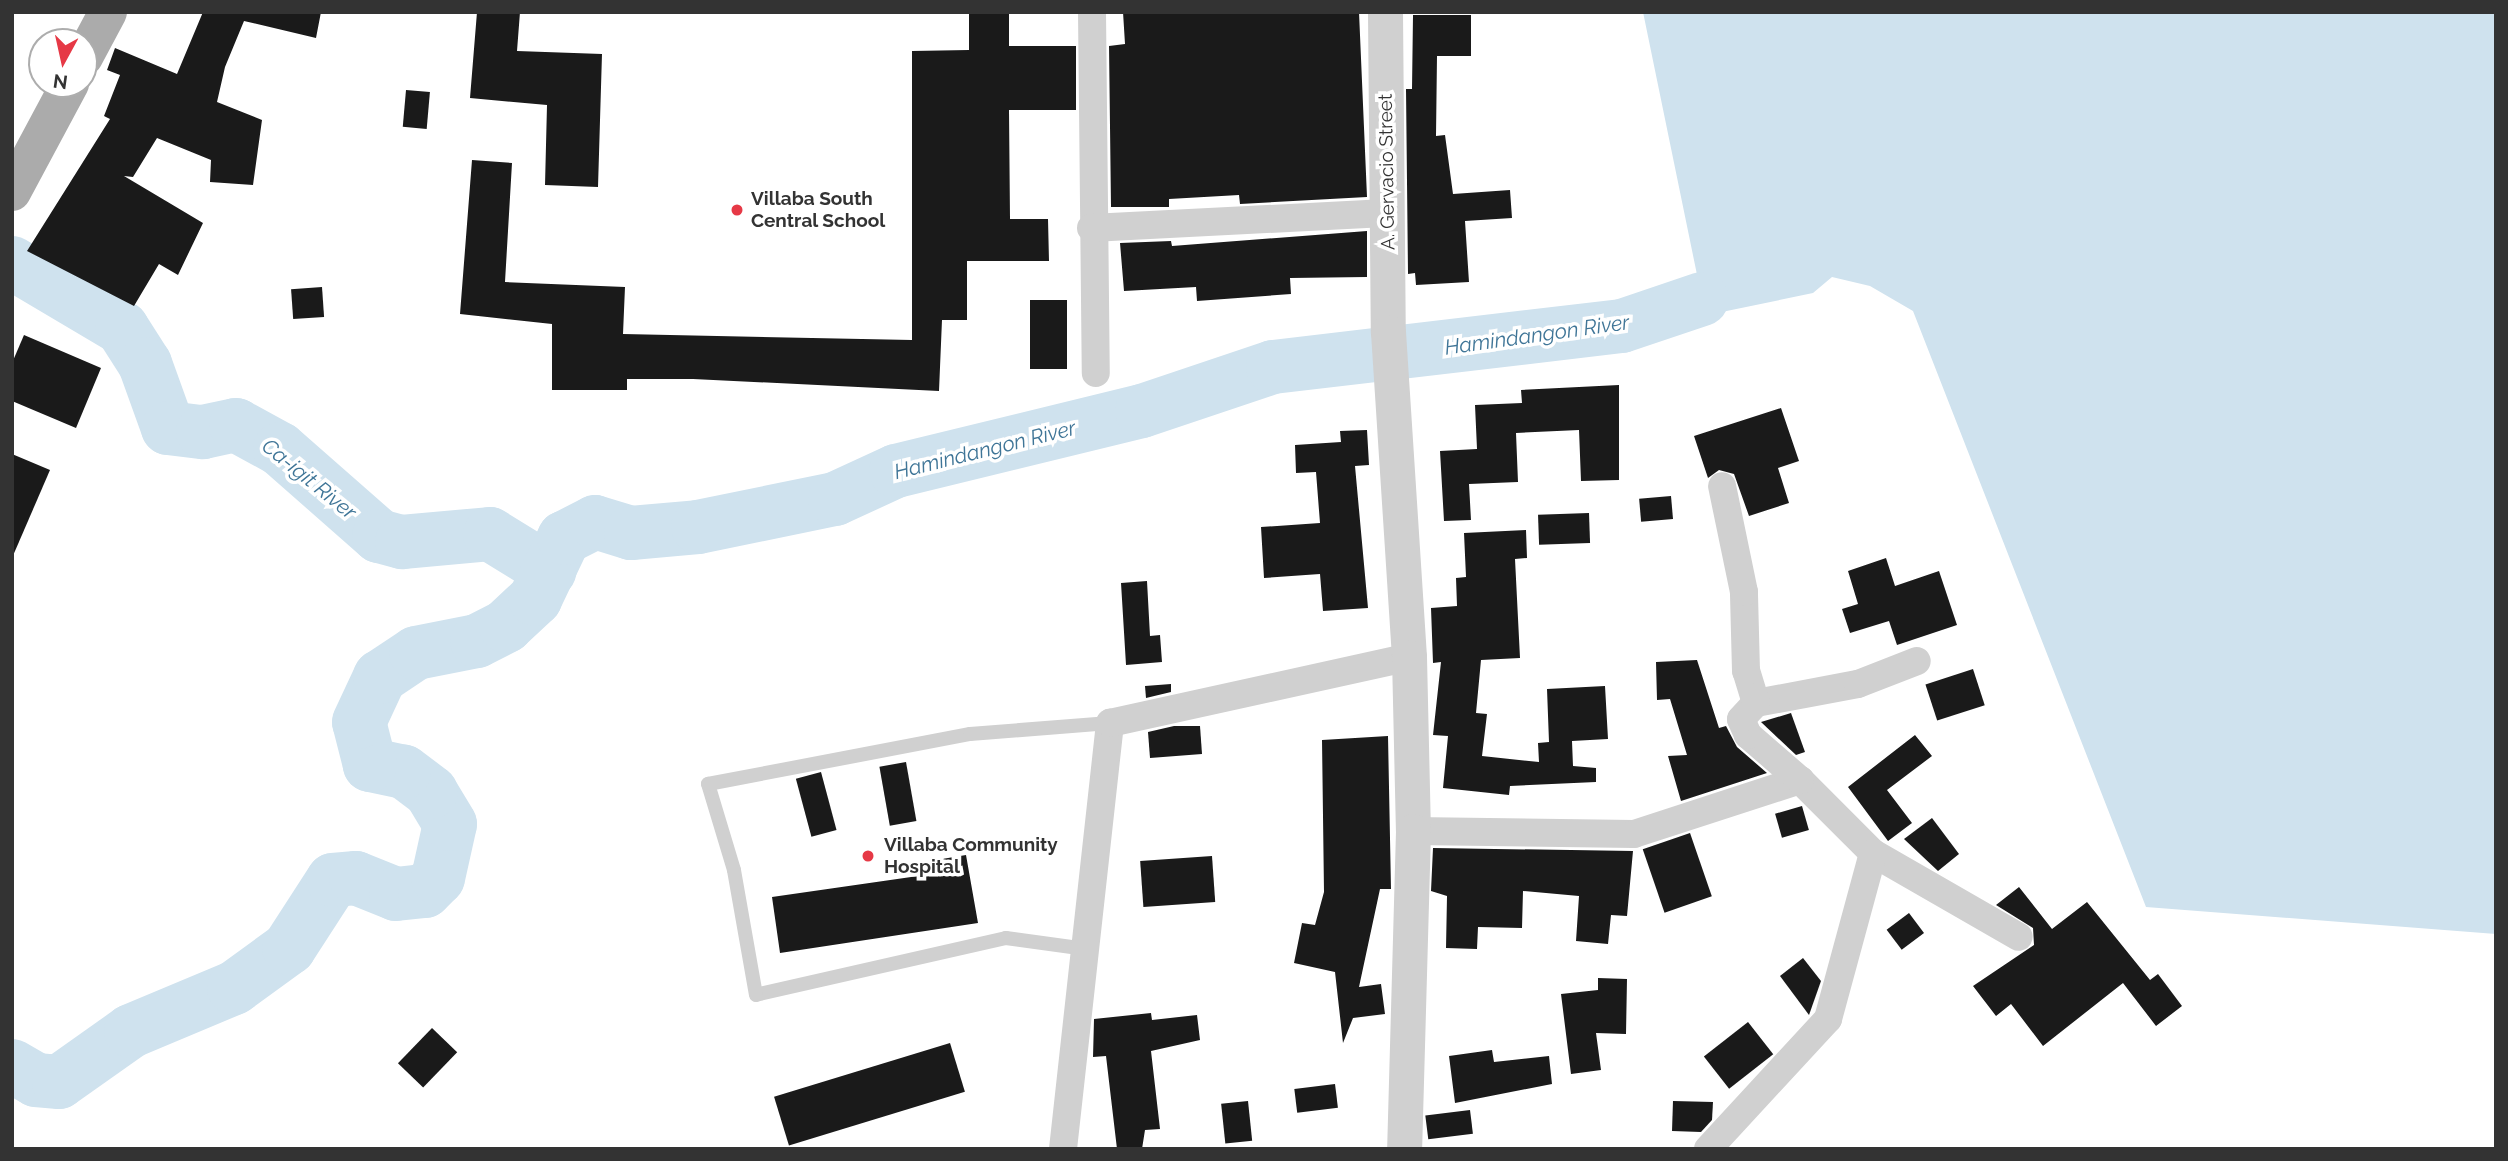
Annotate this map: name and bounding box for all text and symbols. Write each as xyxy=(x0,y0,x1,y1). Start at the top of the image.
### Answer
north arrow xyxy=(28,28,98,98)
text: N xyxy=(52,70,69,94)
street label: A. Gervacio Street xyxy=(1374,94,1400,250)
place label: Villaba South Central School xyxy=(751,188,886,232)
marker: Villaba South Central School xyxy=(729,202,745,218)
water label: Hamindangon River xyxy=(1443,310,1631,360)
water label: Hamindangon River xyxy=(892,415,1078,485)
water label: Ca-igit River xyxy=(257,433,361,525)
place label: Villaba Community Hospital xyxy=(884,834,1058,878)
marker: Villaba Community Hospital xyxy=(858,846,878,866)

